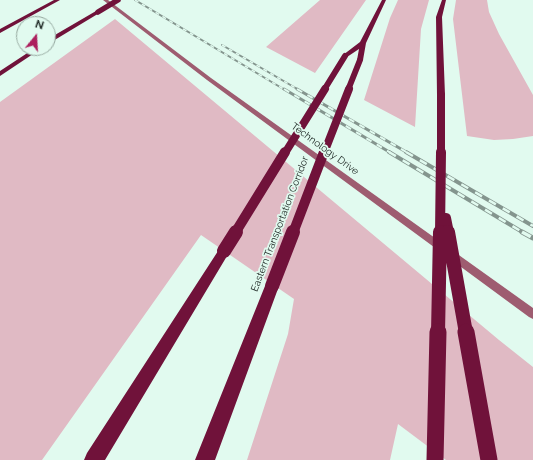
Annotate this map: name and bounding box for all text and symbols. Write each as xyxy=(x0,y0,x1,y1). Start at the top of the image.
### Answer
north arrow xyxy=(16,16,56,56)
text: N xyxy=(34,18,46,33)
street label: Technology Drive xyxy=(289,120,361,178)
street label: Eastern Transportation Corridor xyxy=(249,155,311,293)

